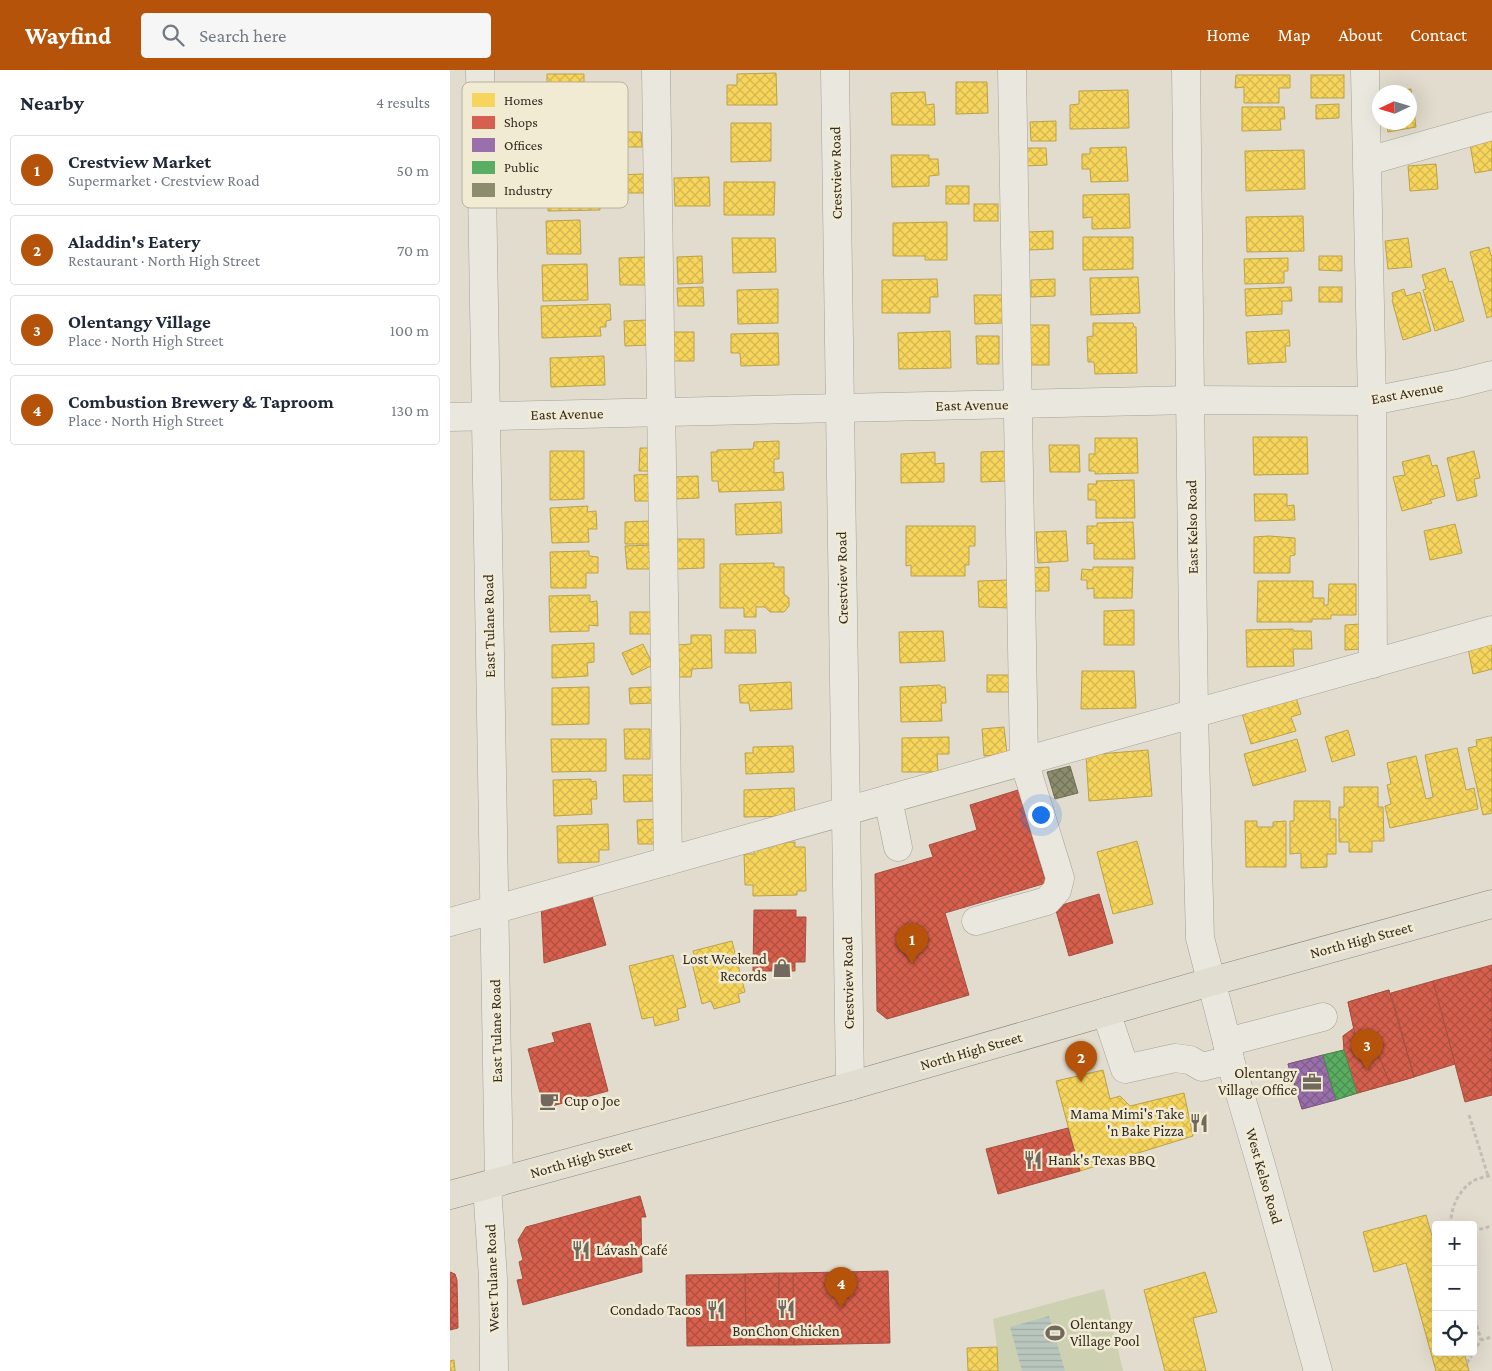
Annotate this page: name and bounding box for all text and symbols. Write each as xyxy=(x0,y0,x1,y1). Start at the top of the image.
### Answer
search box xyxy=(141,13,491,58)
icon: search xyxy=(159,21,187,49)
text: Wayfind xyxy=(25,22,111,49)
text: Search here xyxy=(199,25,286,46)
text: Home xyxy=(1207,25,1250,45)
text: Map xyxy=(1278,25,1310,45)
text: About xyxy=(1338,25,1382,45)
text: Contact xyxy=(1410,25,1467,45)
legend xyxy=(462,82,628,208)
north arrow xyxy=(1372,85,1417,130)
text: Nearby xyxy=(20,91,84,115)
text: Homes xyxy=(504,92,543,108)
text: 4 results xyxy=(376,94,430,111)
text: Shops xyxy=(504,114,538,130)
street label: Crestview Road xyxy=(827,126,845,220)
text: Offices xyxy=(504,137,542,153)
text: Crestview Market xyxy=(68,151,211,172)
text: Public xyxy=(504,159,539,175)
text: 1 xyxy=(34,162,40,179)
text: 50 m xyxy=(397,162,429,179)
text: Supermarket · Crestview Road xyxy=(68,172,260,189)
text: Industry xyxy=(504,182,553,198)
text: Aladdin's Eatery xyxy=(68,231,200,252)
text: 2 xyxy=(33,242,41,259)
text: 70 m xyxy=(397,242,429,259)
text: Restaurant · North High Street xyxy=(68,252,260,269)
text: Olentangy Village xyxy=(68,311,211,332)
text: 3 xyxy=(33,322,41,339)
text: 100 m xyxy=(390,322,429,339)
text: Place · North High Street xyxy=(68,332,224,349)
street label: East Avenue xyxy=(1370,379,1445,407)
text: Combustion Brewery & Taproom xyxy=(68,391,334,412)
street label: East Avenue xyxy=(935,396,1009,414)
text: 4 xyxy=(33,402,41,419)
text: 130 m xyxy=(391,402,429,419)
street label: East Avenue xyxy=(530,405,604,423)
text: Place · North High Street xyxy=(68,412,224,429)
street label: East Kelso Road xyxy=(1183,480,1201,574)
street label: Crestview Road xyxy=(833,531,851,625)
street label: East Tulane Road xyxy=(480,574,498,678)
your location xyxy=(1028,802,1054,828)
street label: North High Street xyxy=(1308,918,1415,962)
pin: 1 xyxy=(896,923,928,964)
street label: Crestview Road xyxy=(839,936,857,1030)
place label: Lost Weekend Records xyxy=(682,951,767,984)
shop icon: Lost Weekend Records xyxy=(771,957,793,979)
street label: East Tulane Road xyxy=(487,979,505,1083)
street label: North High Street xyxy=(918,1028,1025,1074)
pin: 3 xyxy=(1351,1029,1383,1070)
pin: 2 xyxy=(1065,1041,1097,1082)
place label: Olentangy Village Office xyxy=(1218,1065,1297,1099)
office icon: Olentangy Village Office xyxy=(1301,1071,1323,1093)
cafe icon: Cup o Joe xyxy=(538,1090,560,1112)
place label: Cup o Joe xyxy=(564,1093,621,1110)
place label: Mama Mimi's Take 'n Bake Pizza xyxy=(1070,1106,1184,1139)
restaurant icon: Mama Mimi's Take 'n Bake Pizza xyxy=(1188,1112,1210,1134)
street label: West Kelso Road xyxy=(1243,1126,1285,1226)
street label: North High Street xyxy=(528,1136,635,1182)
restaurant icon: Hank's Texas BBQ xyxy=(1022,1149,1044,1171)
place label: Hank's Texas BBQ xyxy=(1048,1152,1156,1168)
map controls xyxy=(1432,1221,1477,1356)
button: + xyxy=(1432,1221,1477,1266)
street label: West Tulane Road xyxy=(482,1224,502,1332)
restaurant icon: Lávash Café xyxy=(570,1239,592,1261)
place label: Lávash Café xyxy=(596,1242,668,1258)
button: − xyxy=(1432,1266,1477,1311)
pin: 4 xyxy=(825,1267,857,1308)
restaurant icon: BonChon Chicken xyxy=(775,1298,797,1320)
restaurant icon: Condado Tacos xyxy=(705,1299,727,1321)
place label: Condado Tacos xyxy=(610,1302,701,1318)
button: locate xyxy=(1432,1311,1477,1356)
place label: Olentangy Village Pool xyxy=(1070,1316,1140,1350)
sports icon: Olentangy Village Pool xyxy=(1044,1322,1066,1344)
place label: BonChon Chicken xyxy=(732,1323,840,1339)

